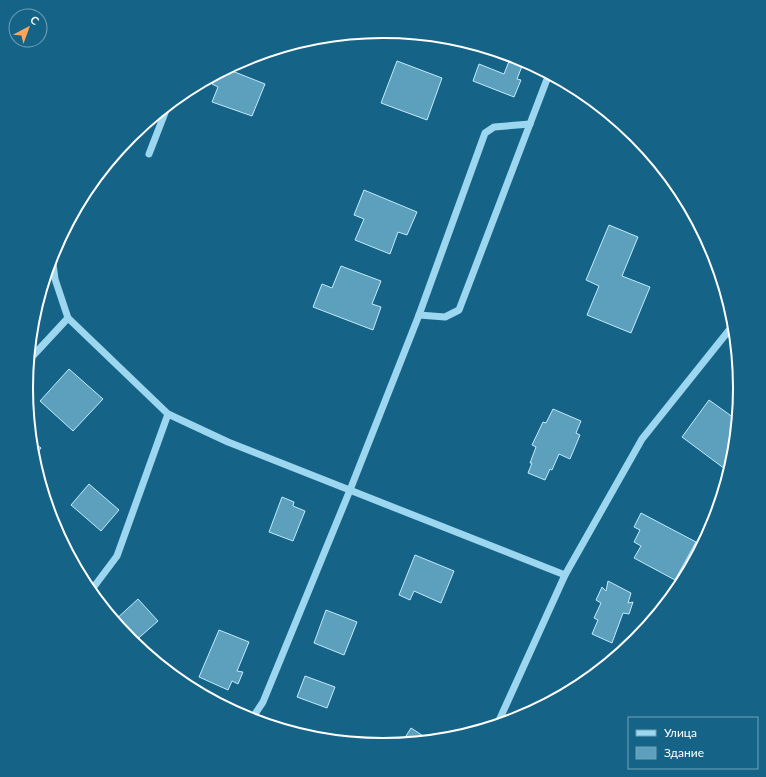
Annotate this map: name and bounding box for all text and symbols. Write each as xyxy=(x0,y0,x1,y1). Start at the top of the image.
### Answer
north arrow xyxy=(8,8,48,48)
text: С xyxy=(28,13,42,28)
legend xyxy=(628,717,758,769)
text: Улица xyxy=(664,725,697,740)
text: Здание xyxy=(664,745,704,760)

